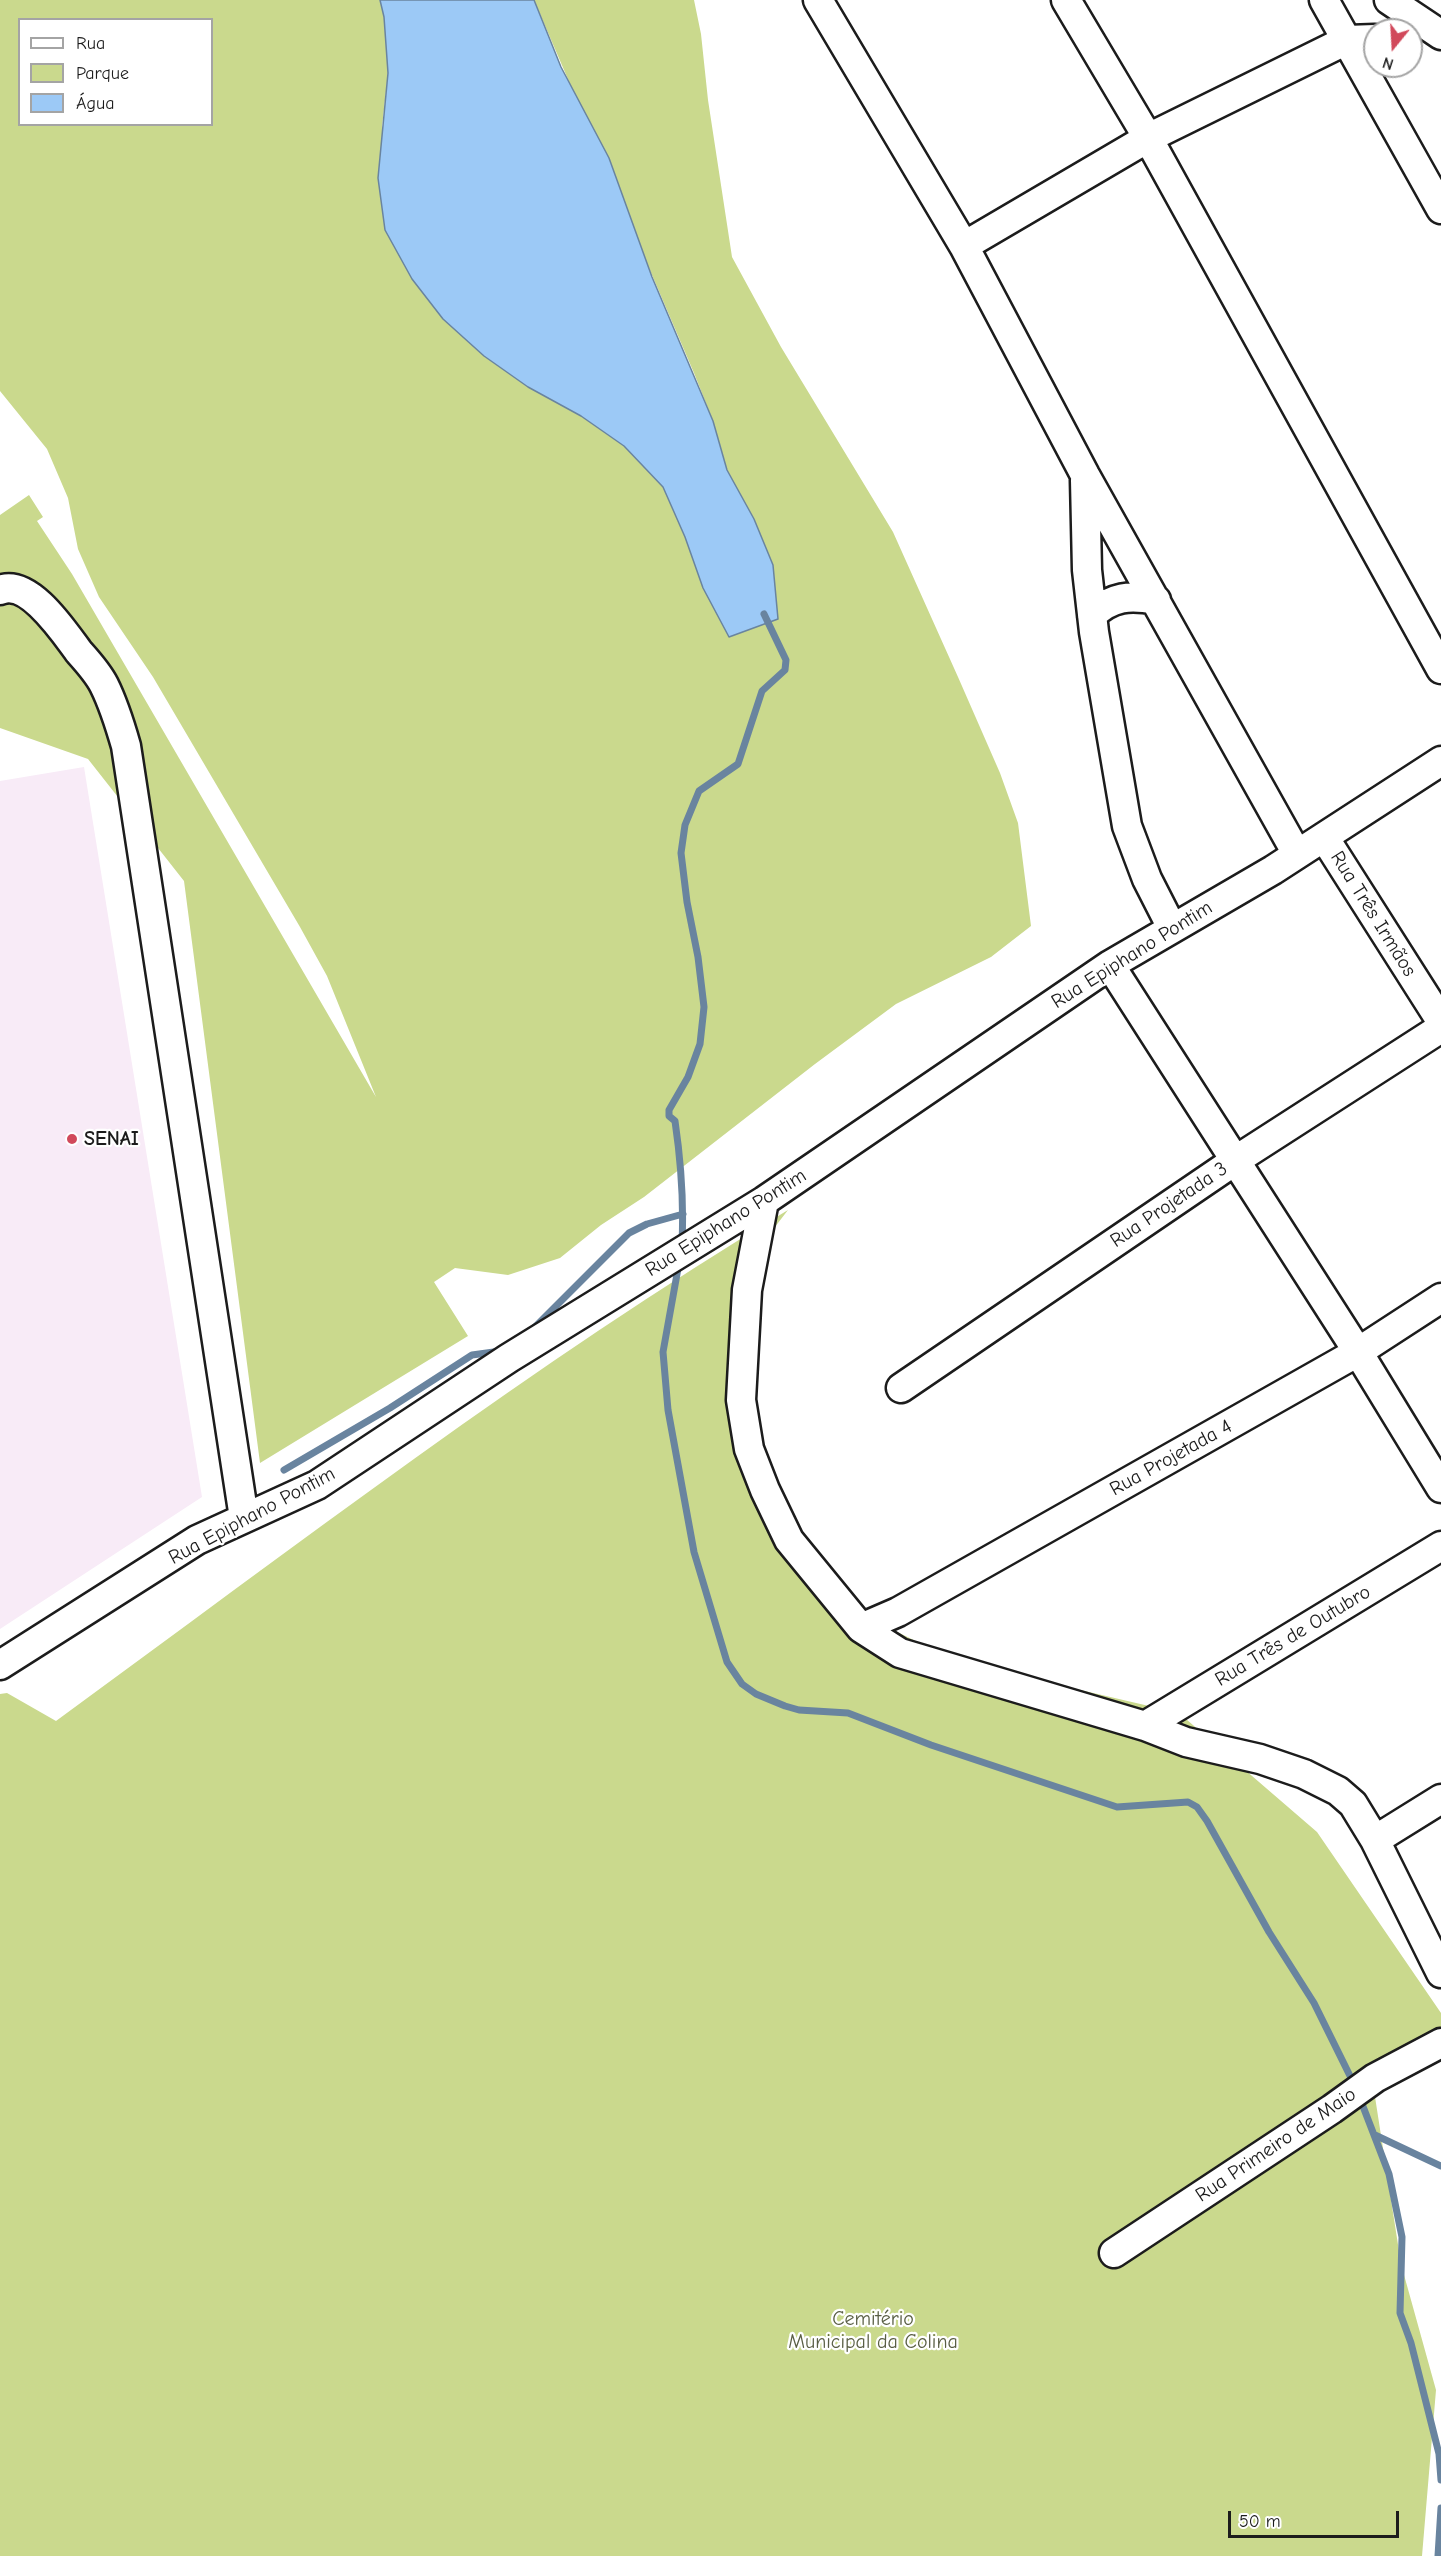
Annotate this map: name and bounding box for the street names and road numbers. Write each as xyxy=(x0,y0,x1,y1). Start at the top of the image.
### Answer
street label: Rua Três Irmãos xyxy=(1325,847,1421,981)
street label: Rua Epiphano Pontim xyxy=(1047,896,1217,1014)
street label: Rua Projetada 3 xyxy=(1106,1157,1232,1253)
street label: Rua Epiphano Pontim xyxy=(641,1164,811,1282)
street label: Rua Projetada 4 xyxy=(1106,1415,1236,1501)
street label: Rua Epiphano Pontim xyxy=(165,1462,339,1570)
street label: Rua Três de Outubro xyxy=(1211,1580,1375,1692)
street label: Rua Primeiro de Maio xyxy=(1191,2082,1361,2208)

